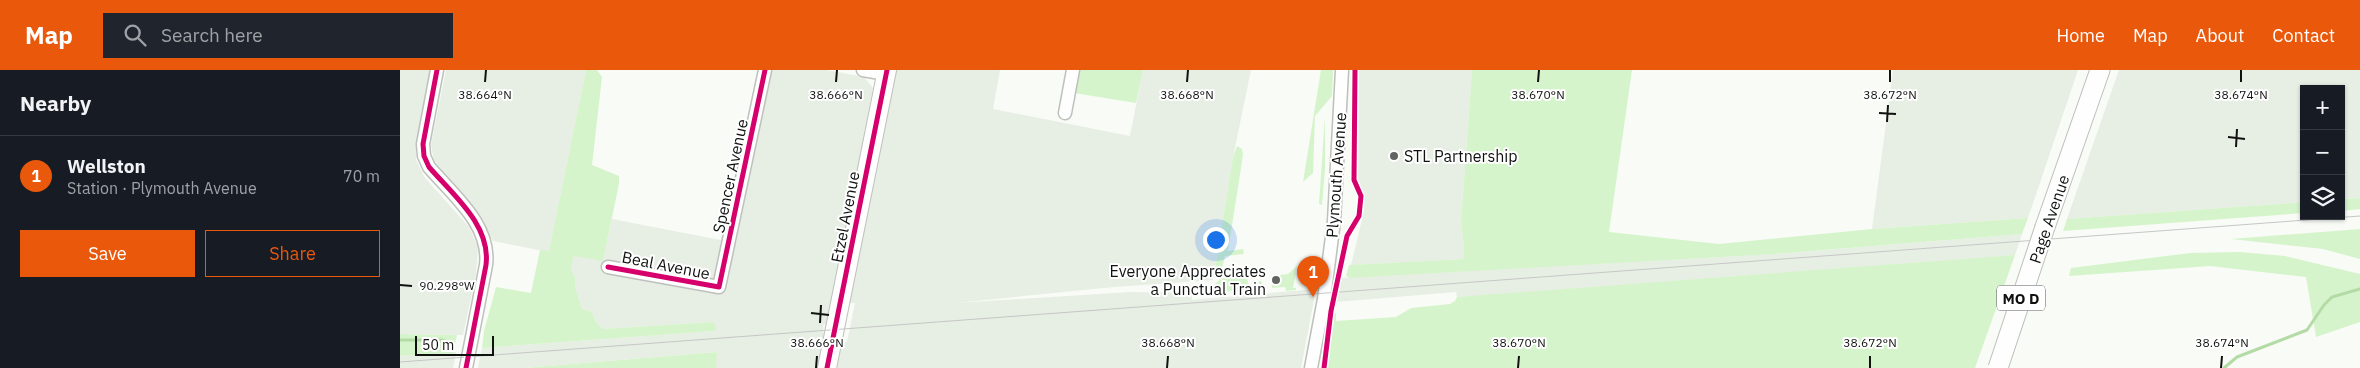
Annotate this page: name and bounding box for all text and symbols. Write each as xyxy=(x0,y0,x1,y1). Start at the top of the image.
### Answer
search box xyxy=(103,13,453,58)
text: Map xyxy=(25,19,73,51)
icon: search xyxy=(121,21,149,49)
text: Search here xyxy=(161,23,263,47)
text: Home xyxy=(2057,24,2105,47)
text: Map xyxy=(2133,24,2168,47)
text: About xyxy=(2196,24,2244,47)
text: Contact xyxy=(2272,24,2335,47)
map controls xyxy=(2300,85,2345,220)
button: + xyxy=(2300,85,2345,130)
text: 38.664°N xyxy=(458,87,512,102)
text: 38.666°N xyxy=(809,87,863,102)
text: 38.668°N xyxy=(1160,87,1214,102)
text: 38.670°N xyxy=(1511,87,1565,102)
text: 38.672°N xyxy=(1863,87,1917,102)
text: 38.674°N xyxy=(2214,87,2268,102)
text: Nearby xyxy=(20,89,91,117)
street label: Plymouth Avenue xyxy=(1322,111,1350,238)
street label: Spencer Avenue xyxy=(708,117,752,235)
button: − xyxy=(2300,130,2345,175)
place label: STL Partnership xyxy=(1404,146,1518,166)
marker: STL Partnership xyxy=(1388,150,1400,162)
text: Wellston xyxy=(67,154,146,178)
text: 1 xyxy=(31,166,41,186)
text: 70 m xyxy=(343,166,380,186)
street label: Etzel Avenue xyxy=(826,169,864,264)
street label: Page Avenue xyxy=(2025,172,2074,266)
button: layers xyxy=(2300,175,2345,220)
text: Station · Plymouth Avenue xyxy=(67,178,257,198)
your location xyxy=(1203,227,1229,253)
button: Save xyxy=(20,230,195,277)
button: Share xyxy=(205,230,380,277)
street label: Beal Avenue xyxy=(620,247,712,283)
pin: 1 xyxy=(1297,256,1329,297)
place label: Everyone Appreciates a Punctual Train xyxy=(1109,261,1266,299)
marker: Everyone Appreciates a Punctual Train xyxy=(1270,274,1282,286)
text: 90.298°W xyxy=(419,278,475,293)
road number: MO D xyxy=(1997,286,2045,310)
scale bar xyxy=(415,333,494,356)
text: 38.666°N xyxy=(790,335,844,350)
text: 38.668°N xyxy=(1141,335,1195,350)
text: 38.670°N xyxy=(1492,335,1546,350)
text: 38.672°N xyxy=(1843,335,1897,350)
text: 38.674°N xyxy=(2195,335,2249,350)
text: 50 m xyxy=(422,336,454,354)

